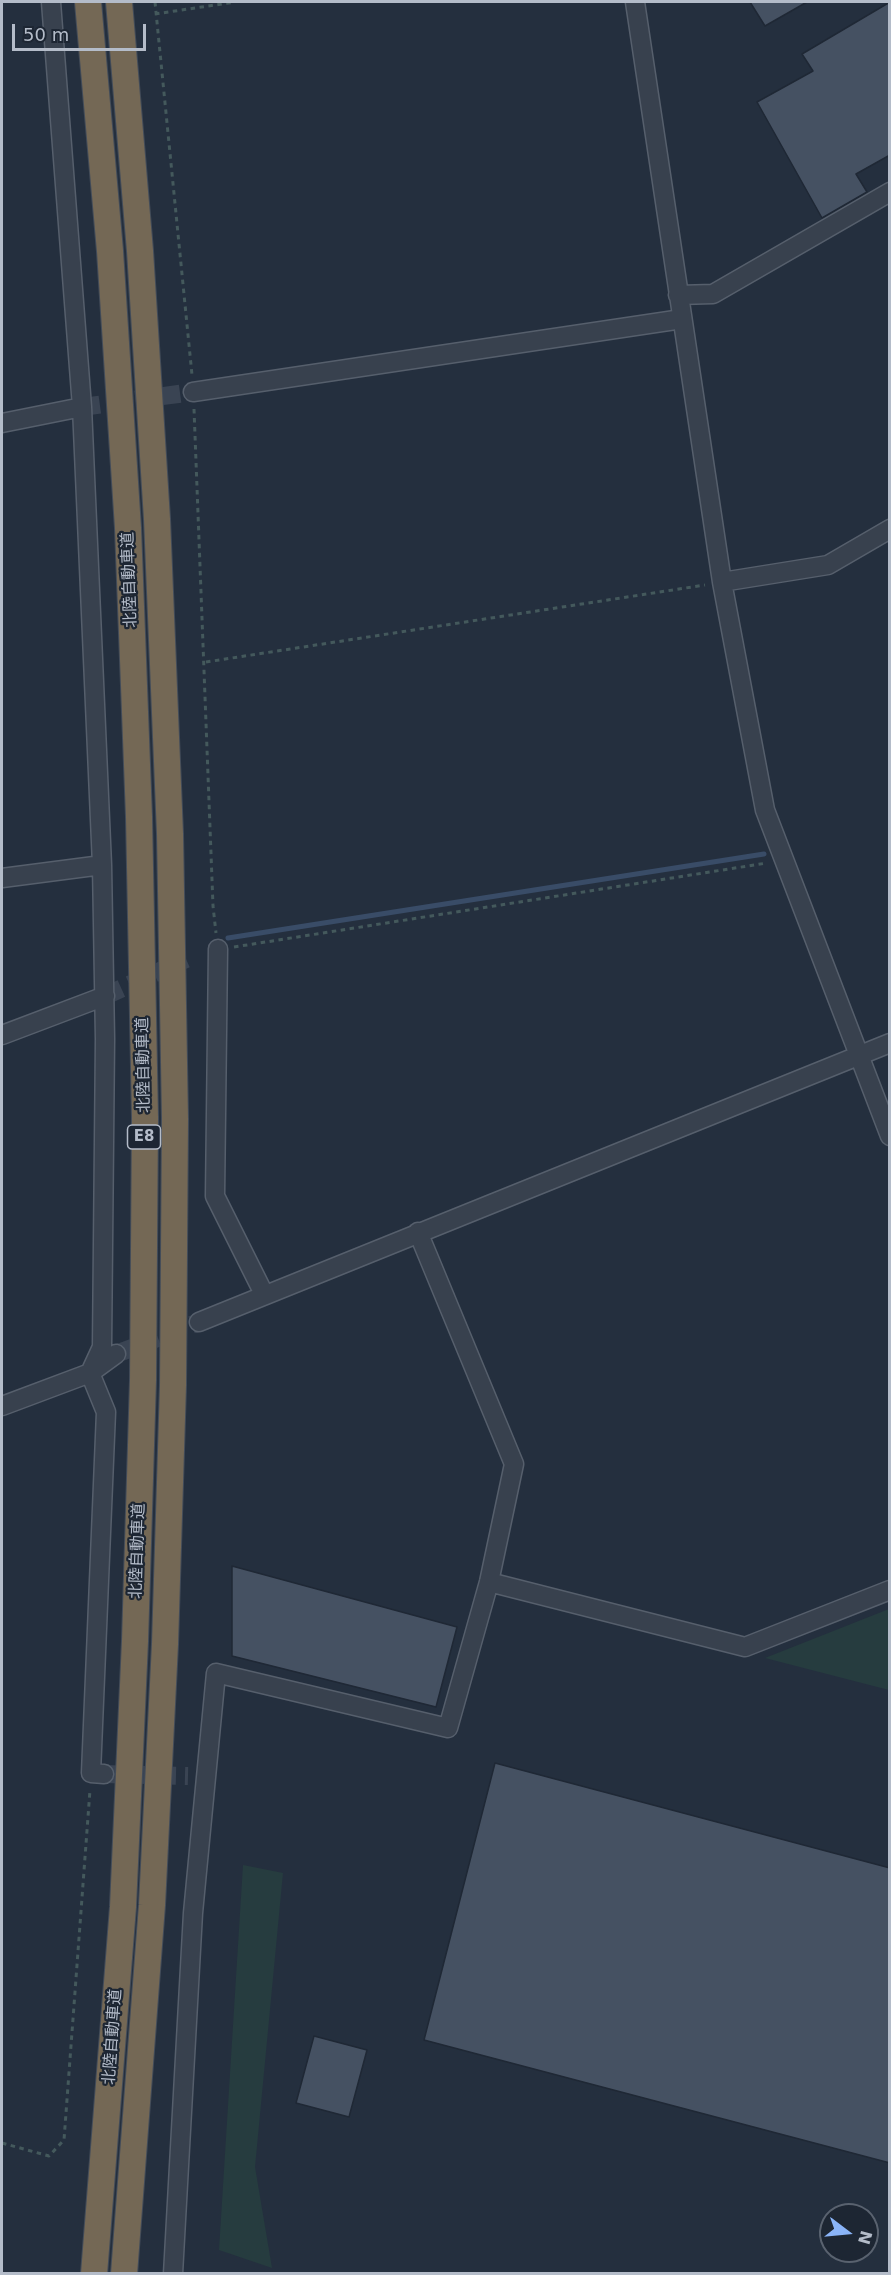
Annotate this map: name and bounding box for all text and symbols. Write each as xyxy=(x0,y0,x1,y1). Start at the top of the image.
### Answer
scale bar xyxy=(15,12,148,50)
text: 50 m xyxy=(23,24,69,45)
street label: 北陸自動車道 xyxy=(119,532,141,628)
street label: 北陸自動車道 xyxy=(134,1017,154,1113)
road number: E8 xyxy=(128,1125,160,1149)
street label: 北陸自動車道 xyxy=(127,1503,149,1599)
street label: 北陸自動車道 xyxy=(100,1988,126,2086)
north arrow xyxy=(819,2203,879,2263)
text: N xyxy=(854,2228,876,2247)

